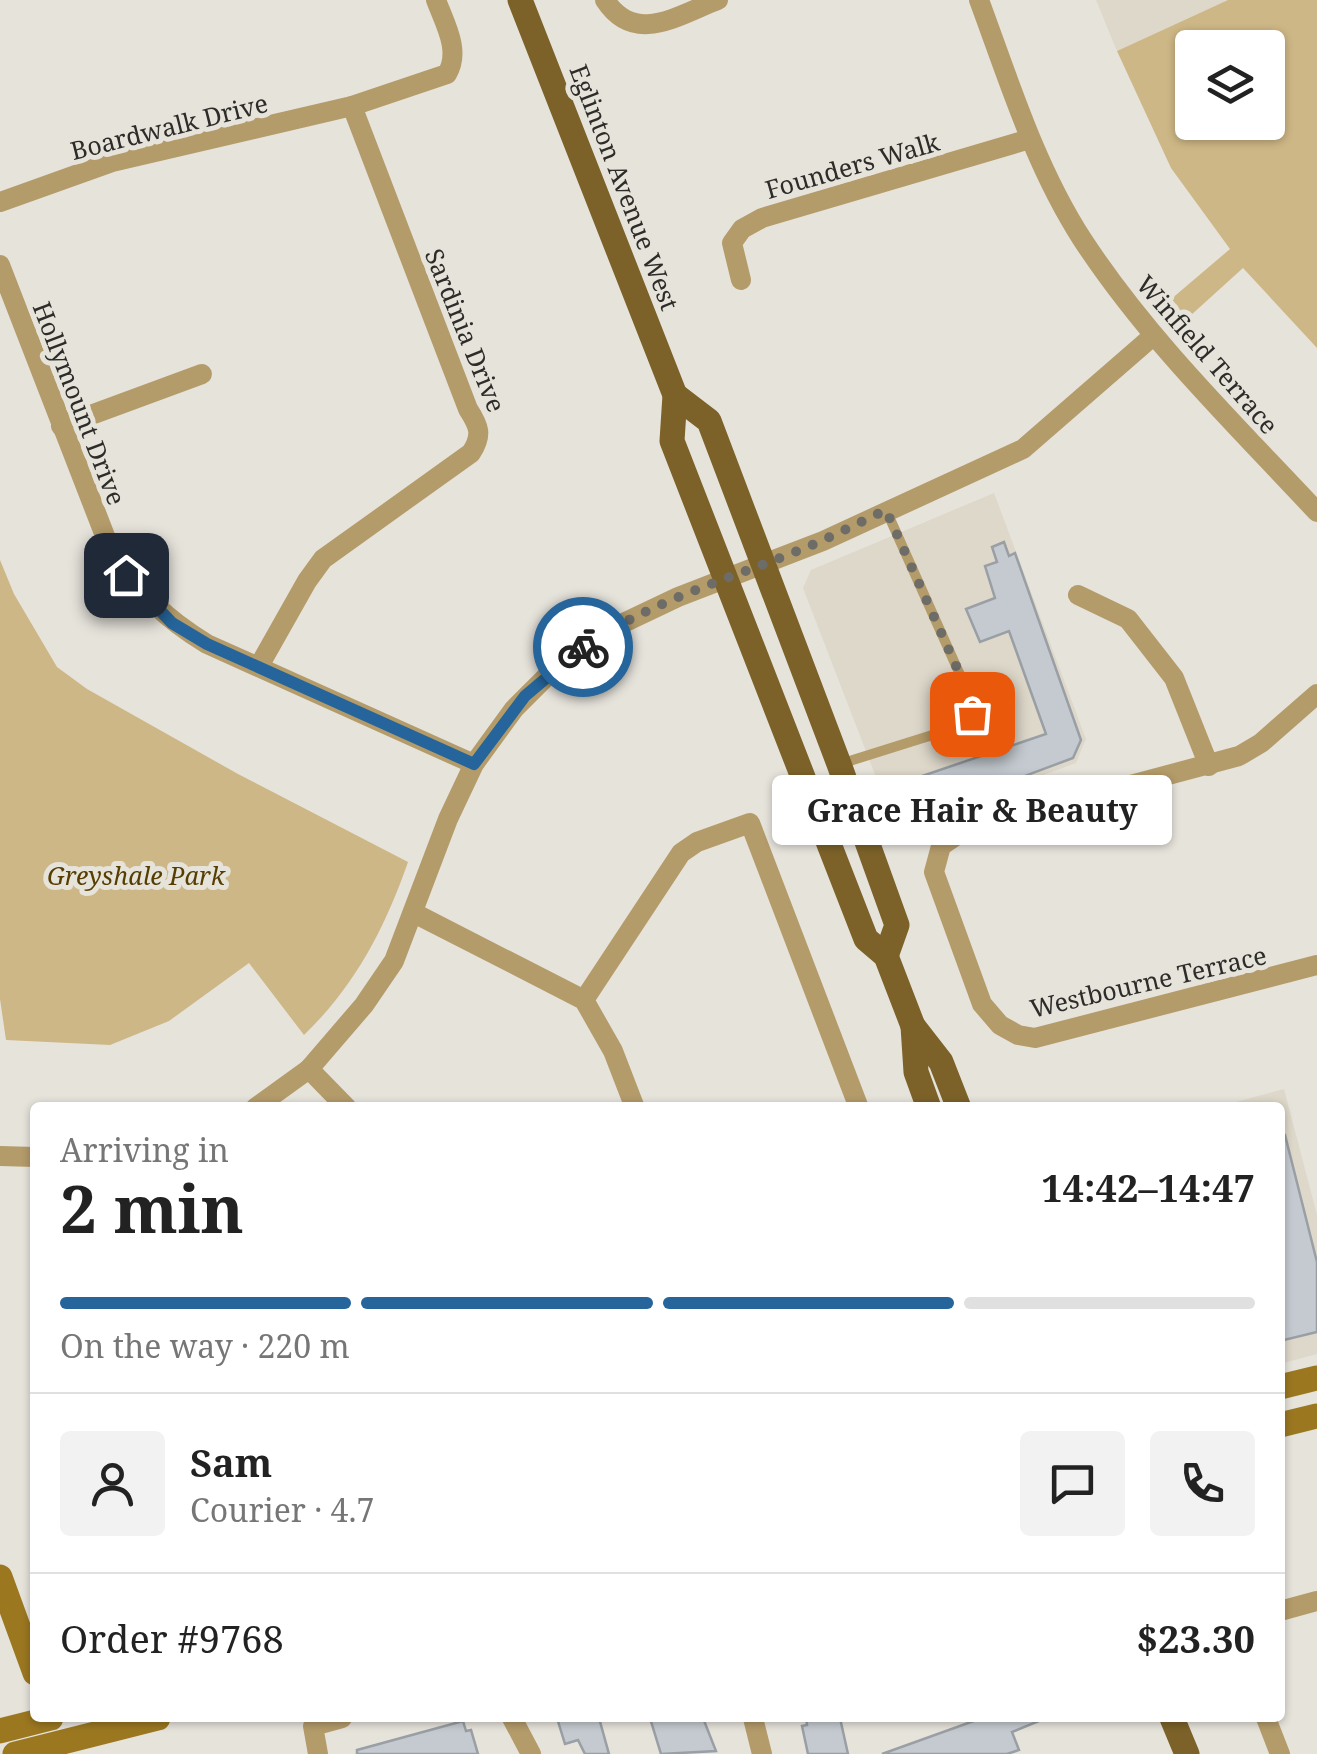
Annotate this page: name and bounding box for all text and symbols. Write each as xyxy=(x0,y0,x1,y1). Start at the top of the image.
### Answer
map controls xyxy=(1175,30,1285,140)
button: layers xyxy=(1175,30,1285,140)
street label: Eglinton Avenue West xyxy=(562,59,688,315)
street label: Boardwalk Drive xyxy=(67,85,271,167)
street label: Founders Walk xyxy=(761,124,943,206)
street label: Sardinia Drive xyxy=(418,243,514,417)
street label: Winfield Terrace xyxy=(1130,267,1286,441)
street label: Hollymount Drive xyxy=(26,297,134,509)
pin xyxy=(84,533,169,618)
icon: home xyxy=(99,548,154,603)
courier xyxy=(533,597,633,697)
icon: bike xyxy=(556,620,611,675)
pin xyxy=(930,672,1015,757)
icon: bag xyxy=(945,687,1000,742)
callout: Grace Hair & Beauty xyxy=(772,774,1172,844)
text: Grace Hair & Beauty xyxy=(807,788,1137,831)
park label: Greyshale Park xyxy=(47,858,226,892)
street label: Westbourne Terrace xyxy=(1026,937,1270,1025)
text: Arriving in xyxy=(60,1128,229,1171)
text: 14:42–14:47 xyxy=(1041,1161,1255,1213)
text: 2 min xyxy=(60,1164,244,1252)
text: On the way · 220 m xyxy=(60,1324,350,1367)
button: person xyxy=(60,1431,165,1536)
button: chat xyxy=(1020,1431,1125,1536)
button: phone xyxy=(1150,1431,1255,1536)
text: Sam xyxy=(190,1436,272,1488)
text: Courier · 4.7 xyxy=(190,1488,374,1531)
text: Order #9768 xyxy=(60,1612,284,1664)
text: $23.30 xyxy=(1136,1612,1255,1664)

